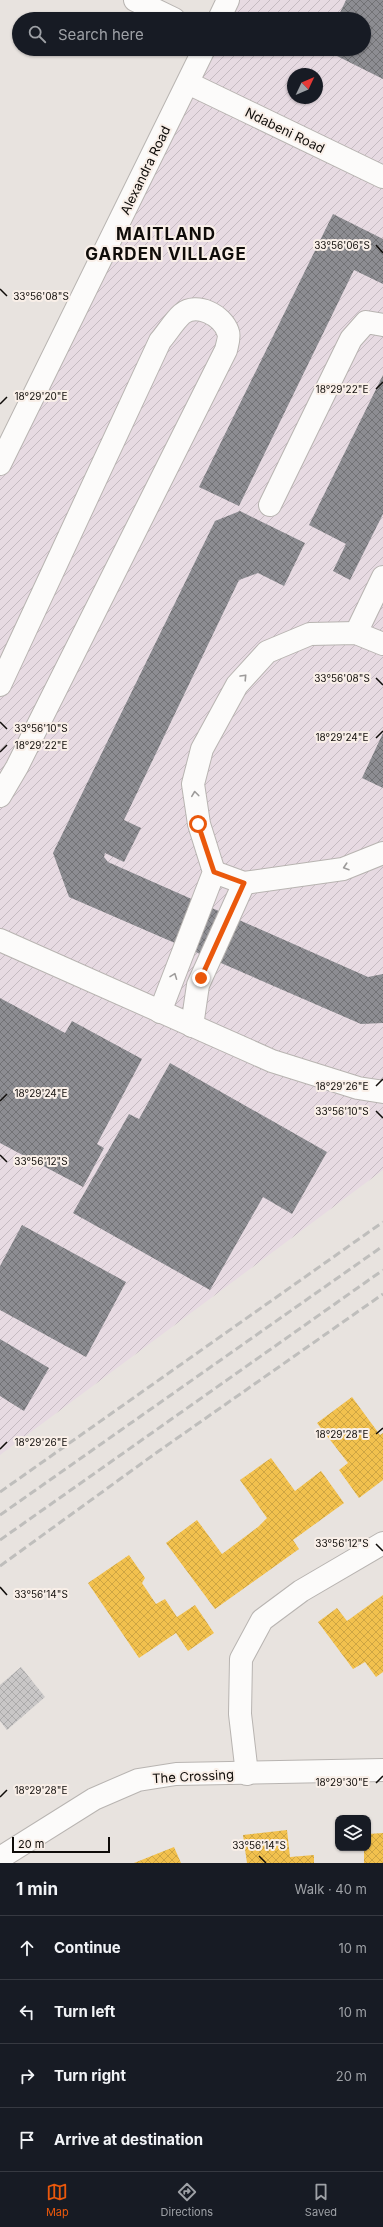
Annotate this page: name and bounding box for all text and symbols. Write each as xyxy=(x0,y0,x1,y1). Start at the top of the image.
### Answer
search box xyxy=(12,12,371,56)
icon: search xyxy=(26,23,48,45)
text: Search here xyxy=(58,25,144,44)
north arrow xyxy=(287,68,323,104)
street label: Ndabeni Road xyxy=(243,104,327,156)
street label: Alexandra Road xyxy=(117,123,173,217)
district label: MAITLAND GARDEN VILLAGE xyxy=(85,224,247,264)
text: 33°56'06"S xyxy=(314,239,370,251)
text: 33°56'08"S xyxy=(13,290,69,302)
text: 18°29'22"E xyxy=(316,383,368,395)
text: 18°29'20"E xyxy=(14,390,68,402)
text: 33°56'08"S xyxy=(314,672,370,684)
one-way arrow xyxy=(239,674,247,682)
text: 33°56'10"S xyxy=(14,722,68,734)
text: 18°29'24"E xyxy=(315,731,369,743)
text: 18°29'22"E xyxy=(15,739,67,751)
one-way arrow xyxy=(191,791,200,797)
route start xyxy=(189,815,207,833)
one-way arrow xyxy=(343,862,350,871)
route end xyxy=(192,969,210,987)
one-way arrow xyxy=(169,972,177,980)
text: 18°29'26"E xyxy=(316,1080,368,1092)
text: 18°29'24"E xyxy=(14,1087,68,1099)
text: 33°56'10"S xyxy=(315,1105,369,1117)
text: 33°56'12"S xyxy=(14,1155,68,1167)
text: 18°29'28"E xyxy=(316,1428,368,1440)
text: 18°29'26"E xyxy=(15,1436,67,1448)
text: 33°56'12"S xyxy=(315,1537,369,1549)
text: 33°56'14"S xyxy=(14,1588,68,1600)
street label: The Crossing xyxy=(152,1766,234,1786)
text: 18°29'30"E xyxy=(315,1776,369,1788)
text: 18°29'28"E xyxy=(15,1784,67,1796)
map controls xyxy=(335,1815,371,1851)
button: layers xyxy=(335,1815,371,1851)
scale bar xyxy=(12,1835,110,1854)
text: 20 m xyxy=(18,1837,44,1851)
text: 33°56'14"S xyxy=(232,1839,286,1851)
text: 1 min xyxy=(16,1879,58,1899)
text: Walk · 40 m xyxy=(295,1881,367,1897)
icon: ahead xyxy=(16,1937,38,1959)
text: Continue xyxy=(54,1938,121,1957)
text: 10 m xyxy=(338,1940,367,1956)
icon: left xyxy=(16,2001,38,2023)
text: Turn left xyxy=(54,2002,115,2021)
text: 10 m xyxy=(338,2004,367,2020)
icon: right xyxy=(16,2065,38,2087)
text: Turn right xyxy=(54,2066,126,2085)
text: 20 m xyxy=(336,2068,367,2084)
icon: arrive xyxy=(16,2129,38,2151)
text: Arrive at destination xyxy=(54,2130,203,2149)
tab: Map xyxy=(46,2181,69,2219)
tab: Directions xyxy=(161,2181,213,2219)
tab: Saved xyxy=(305,2181,337,2219)

